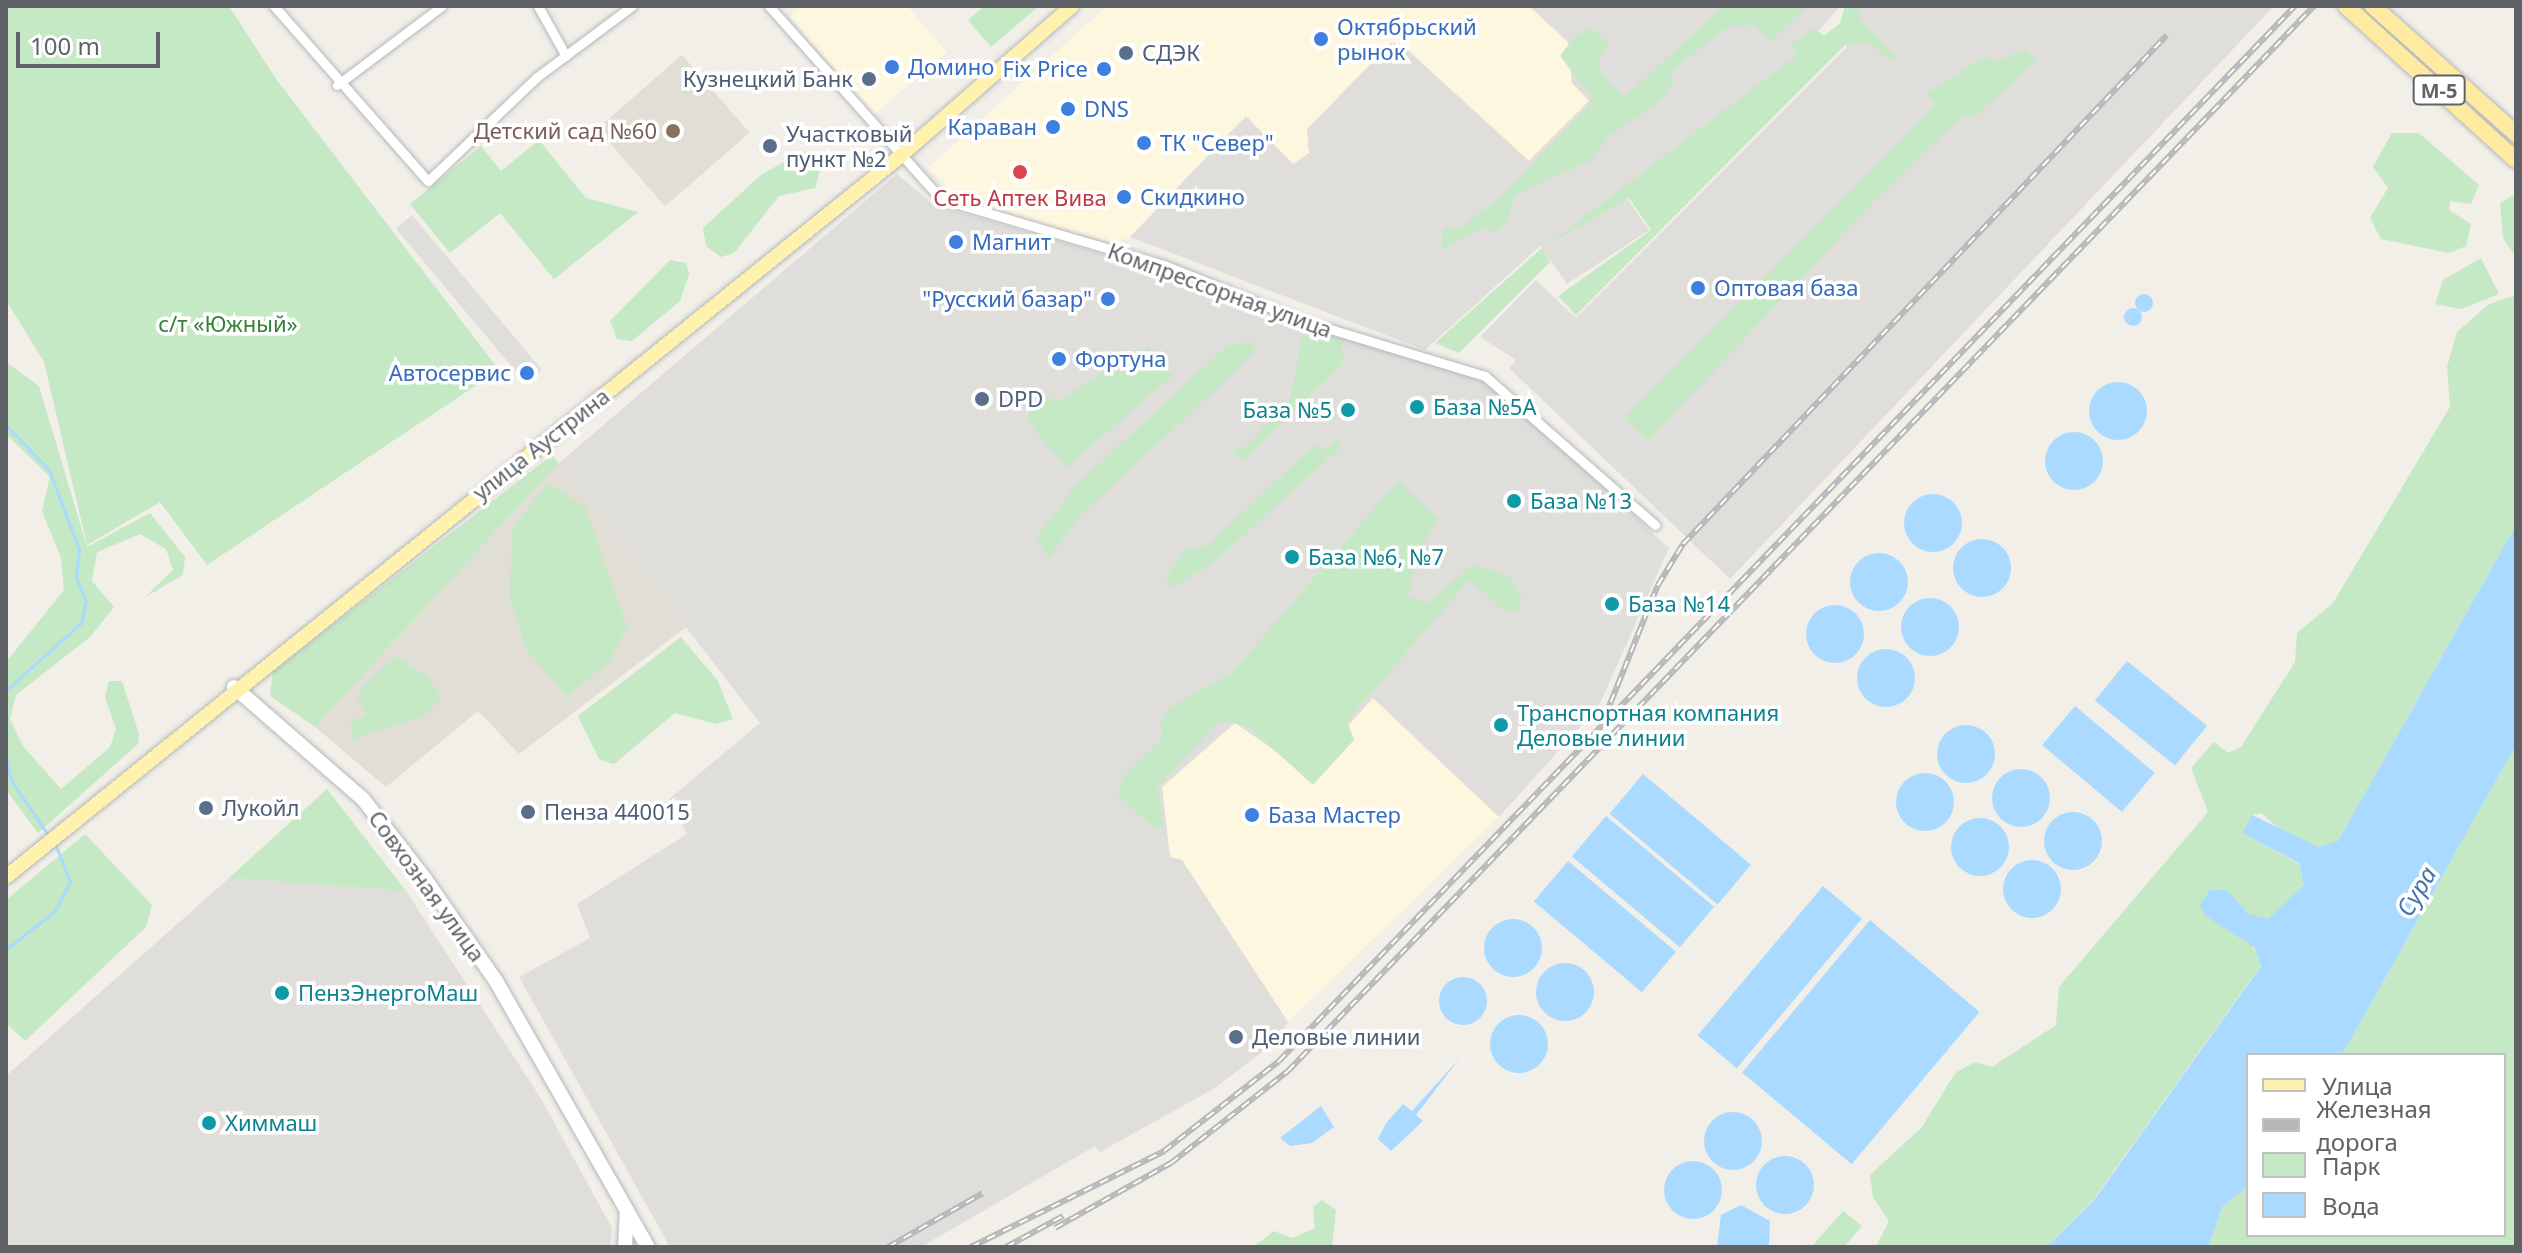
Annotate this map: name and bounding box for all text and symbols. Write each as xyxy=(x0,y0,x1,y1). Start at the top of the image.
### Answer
place label: Октябрьский рынок xyxy=(1337,13,1477,64)
scale bar xyxy=(20,16,164,66)
text: 100 m xyxy=(30,29,100,62)
marker: Октябрьский рынок xyxy=(1312,30,1330,48)
place label: СДЭК xyxy=(1142,40,1200,66)
marker: СДЭК xyxy=(1117,44,1135,62)
place label: Домино xyxy=(908,54,994,80)
place label: Fix Price xyxy=(1003,56,1088,82)
marker: Домино xyxy=(883,58,901,76)
marker: Fix Price xyxy=(1095,60,1113,78)
place label: Кузнецкий Банк xyxy=(683,66,853,92)
marker: Кузнецкий Банк xyxy=(860,70,878,88)
road number: М-5 xyxy=(2411,74,2467,106)
place label: DNS xyxy=(1084,96,1129,122)
marker: DNS xyxy=(1059,100,1077,118)
place label: Караван xyxy=(947,114,1037,140)
place label: Детский сад №60 xyxy=(474,118,657,144)
marker: Караван xyxy=(1044,118,1062,136)
place label: Участковый пункт №2 xyxy=(786,120,912,172)
marker: Детский сад №60 xyxy=(664,122,682,140)
place label: ТК "Север" xyxy=(1160,130,1274,156)
marker: ТК "Север" xyxy=(1135,134,1153,152)
marker: Участковый пункт №2 xyxy=(761,137,779,155)
marker: Сеть Аптек Вива xyxy=(1011,163,1029,181)
place label: Скидкино xyxy=(1140,184,1245,210)
place label: Сеть Аптек Вива xyxy=(933,185,1107,211)
marker: Скидкино xyxy=(1115,188,1133,206)
place label: Магнит xyxy=(972,229,1051,255)
marker: Магнит xyxy=(947,233,965,251)
street label: Компрессорная улица xyxy=(1104,237,1336,343)
place label: Оптовая база xyxy=(1714,275,1859,301)
marker: Оптовая база xyxy=(1689,279,1707,297)
place label: "Русский базар" xyxy=(922,286,1092,312)
marker: "Русский базар" xyxy=(1099,290,1117,308)
park label: с/т «Южный» xyxy=(158,311,298,337)
place label: Фортуна xyxy=(1075,346,1166,372)
marker: Фортуна xyxy=(1050,350,1068,368)
place label: Автосервис xyxy=(389,360,511,386)
marker: Автосервис xyxy=(518,364,536,382)
street label: улица Аустрина xyxy=(467,382,615,506)
place label: DPD xyxy=(998,386,1043,412)
marker: DPD xyxy=(973,390,991,408)
place label: База №5А xyxy=(1433,394,1536,420)
place label: База №5 xyxy=(1243,397,1332,423)
marker: База №5А xyxy=(1408,398,1426,416)
marker: База №5 xyxy=(1339,401,1357,419)
place label: База №13 xyxy=(1530,488,1632,514)
marker: База №13 xyxy=(1505,492,1523,510)
place label: База №6, №7 xyxy=(1308,544,1444,570)
marker: База №6, №7 xyxy=(1283,548,1301,566)
place label: База №14 xyxy=(1628,591,1730,617)
marker: База №14 xyxy=(1603,595,1621,613)
place label: Транспортная компания Деловые линии xyxy=(1517,699,1779,750)
marker: Транспортная компания Деловые линии xyxy=(1492,716,1510,734)
place label: Лукойл xyxy=(222,795,299,821)
marker: Лукойл xyxy=(197,799,215,817)
place label: Пенза 440015 xyxy=(544,799,690,825)
place label: База Мастер xyxy=(1268,802,1401,828)
marker: Пенза 440015 xyxy=(519,803,537,821)
street label: Совхозная улица xyxy=(363,805,491,967)
marker: База Мастер xyxy=(1243,806,1261,824)
water label: Сура xyxy=(2390,861,2442,921)
place label: ПензЭнергоМаш xyxy=(298,980,478,1006)
marker: ПензЭнергоМаш xyxy=(273,984,291,1002)
place label: Деловые линии xyxy=(1252,1024,1420,1050)
marker: Деловые линии xyxy=(1227,1028,1245,1046)
legend xyxy=(2246,1053,2506,1237)
text: Улица xyxy=(2322,1069,2393,1102)
text: Железная дорога xyxy=(2316,1092,2432,1158)
place label: Химмаш xyxy=(225,1110,317,1136)
marker: Химмаш xyxy=(200,1114,218,1132)
text: Парк xyxy=(2322,1149,2380,1182)
text: Вода xyxy=(2322,1189,2380,1222)

